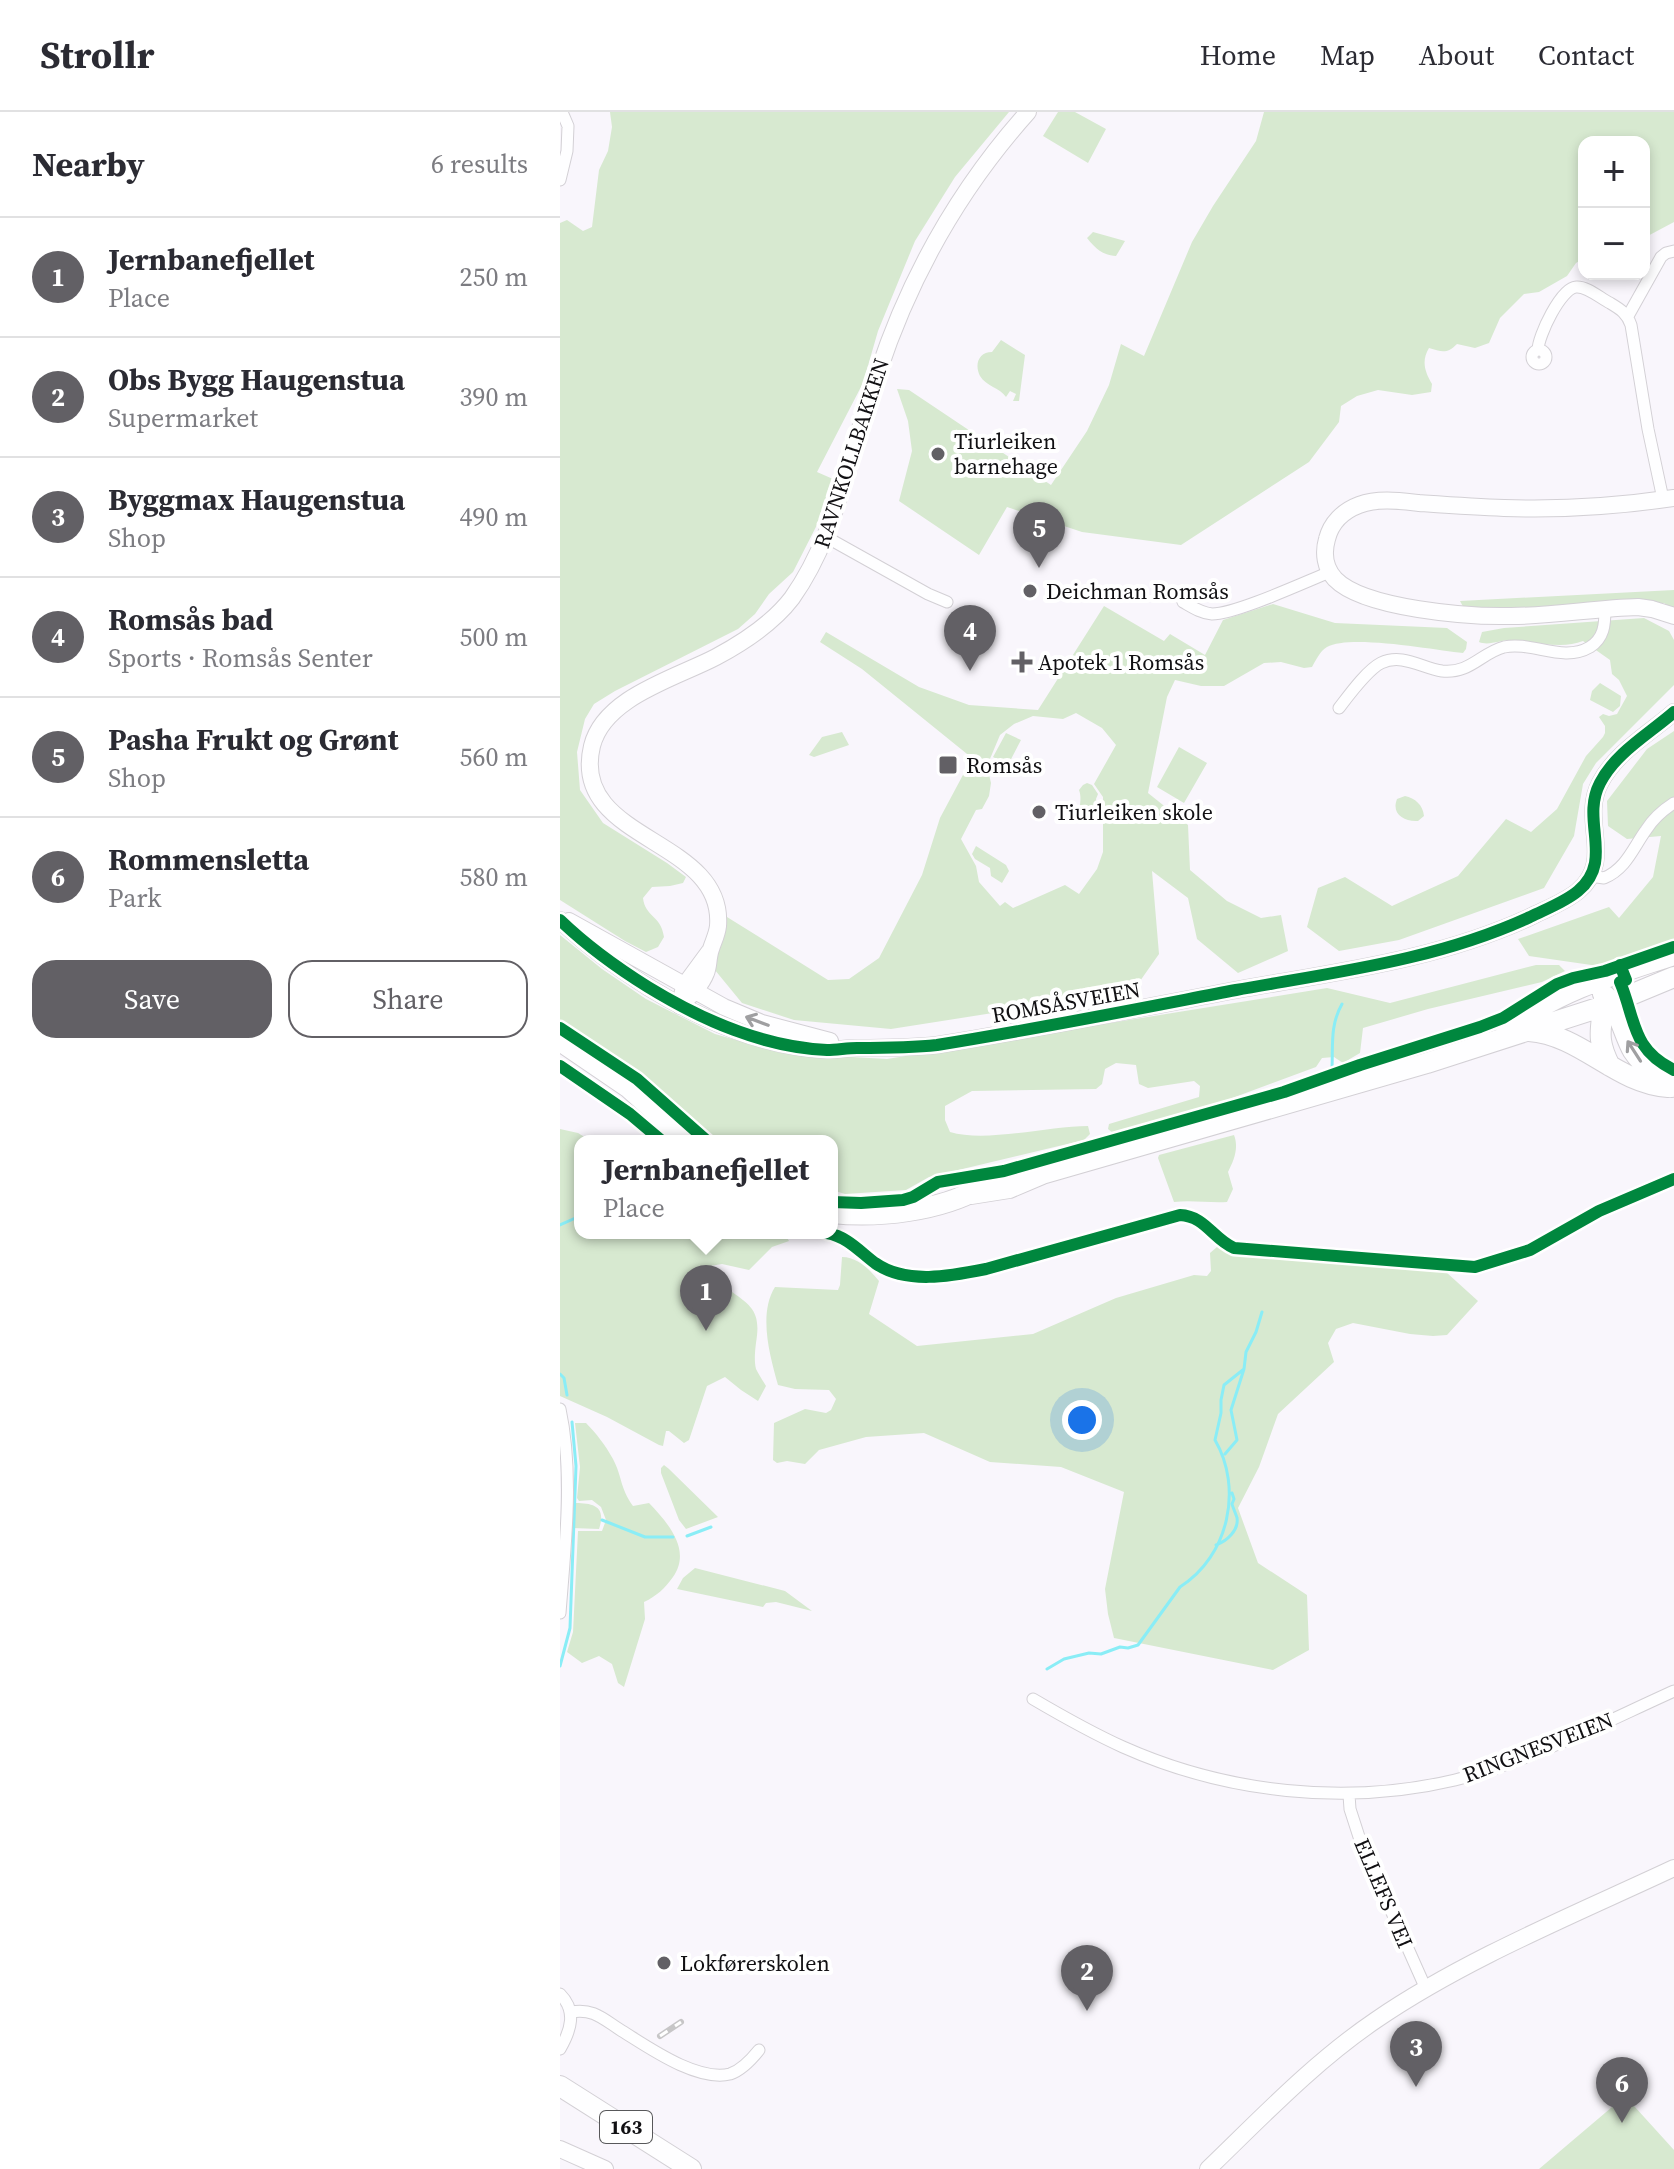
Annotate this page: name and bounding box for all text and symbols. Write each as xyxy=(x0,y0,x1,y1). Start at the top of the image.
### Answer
text: Strollr xyxy=(40,29,154,81)
text: Home xyxy=(1200,36,1276,74)
text: Map xyxy=(1320,36,1375,74)
text: About xyxy=(1419,36,1494,74)
text: Contact xyxy=(1538,36,1634,74)
map controls xyxy=(1578,136,1650,280)
button: + xyxy=(1578,136,1650,208)
text: Nearby xyxy=(32,141,145,187)
text: 6 results xyxy=(431,146,528,182)
button: − xyxy=(1578,208,1650,280)
text: Jernbanefjellet xyxy=(108,239,315,280)
text: 1 xyxy=(51,259,65,295)
text: 250 m xyxy=(460,259,528,295)
text: Place xyxy=(108,280,170,316)
street label: RAVNKOLLBAKKEN xyxy=(806,354,896,552)
text: Obs Bygg Haugenstua xyxy=(108,359,405,400)
text: 2 xyxy=(51,379,65,415)
text: 390 m xyxy=(460,379,528,415)
text: Supermarket xyxy=(108,400,258,436)
place label: Tiurleiken barnehage xyxy=(954,426,1058,481)
marker: Tiurleiken barnehage xyxy=(929,445,947,463)
text: Byggmax Haugenstua xyxy=(108,479,405,520)
text: 3 xyxy=(51,499,65,535)
text: 490 m xyxy=(460,499,528,535)
pin: 5 xyxy=(1013,502,1065,568)
text: Shop xyxy=(108,520,166,556)
place label: Deichman Romsås xyxy=(1046,576,1229,606)
marker: Deichman Romsås xyxy=(1021,582,1039,600)
text: Romsås bad xyxy=(108,599,273,640)
pin: 4 xyxy=(944,605,996,671)
text: 4 xyxy=(51,619,65,655)
text: 500 m xyxy=(460,619,528,655)
text: Sports · Romsås Senter xyxy=(108,640,373,676)
place label: Apotek 1 Romsås xyxy=(1038,647,1204,677)
marker: Apotek 1 Romsås xyxy=(1013,653,1031,671)
text: Pasha Frukt og Grønt xyxy=(108,719,398,760)
text: 5 xyxy=(51,739,65,775)
text: 560 m xyxy=(460,739,528,775)
place label: Romsås xyxy=(966,750,1042,780)
marker: Romsås xyxy=(937,754,959,776)
text: Shop xyxy=(108,760,166,796)
place label: Tiurleiken skole xyxy=(1055,797,1213,827)
marker: Tiurleiken skole xyxy=(1030,803,1048,821)
text: Rommensletta xyxy=(108,839,309,880)
text: 6 xyxy=(51,859,65,895)
text: 580 m xyxy=(460,859,528,895)
text: Park xyxy=(108,880,161,916)
button: Save xyxy=(32,960,272,1038)
button: Share xyxy=(288,960,528,1038)
street label: ROMSÅSVEIEN xyxy=(989,974,1143,1030)
one-way arrow xyxy=(745,1013,769,1027)
one-way arrow xyxy=(1626,1040,1642,1062)
popup xyxy=(574,1135,838,1239)
text: Jernbanefjellet xyxy=(603,1149,809,1190)
text: Place xyxy=(603,1190,665,1226)
pin: 1 xyxy=(680,1265,732,1331)
your location xyxy=(1062,1400,1102,1440)
street label: RINGNESVEIEN xyxy=(1459,1705,1617,1789)
street label: ELLEFS VEI xyxy=(1347,1833,1421,1953)
pin: 2 xyxy=(1061,1945,1113,2011)
place label: Lokførerskolen xyxy=(680,1948,830,1978)
marker: Lokførerskolen xyxy=(655,1954,673,1972)
pin: 3 xyxy=(1390,2021,1442,2087)
pin: 6 xyxy=(1596,2057,1648,2123)
road number: 163 xyxy=(600,2111,652,2143)

